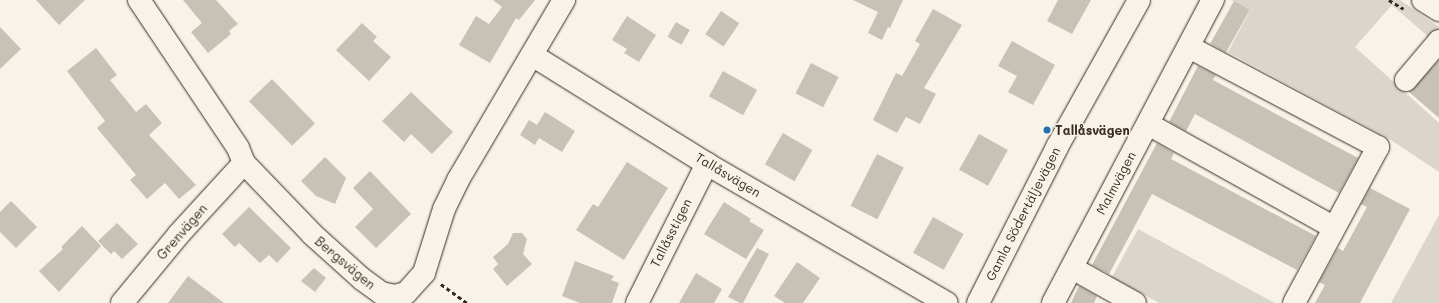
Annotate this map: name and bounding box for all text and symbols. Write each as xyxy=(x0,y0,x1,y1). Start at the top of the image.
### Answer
place label: Tallåsvägen xyxy=(1055,122,1130,138)
marker: Tallåsvägen xyxy=(1042,125,1052,135)
street label: Gamla Södertäljevägen xyxy=(982,144,1064,284)
street label: Tallåsvägen xyxy=(692,149,764,201)
street label: Malmvägen xyxy=(1093,149,1139,217)
street label: Tallåsstigen xyxy=(647,196,695,270)
street label: Grenvägen xyxy=(154,201,210,263)
street label: Bergsvägen xyxy=(312,233,378,293)

